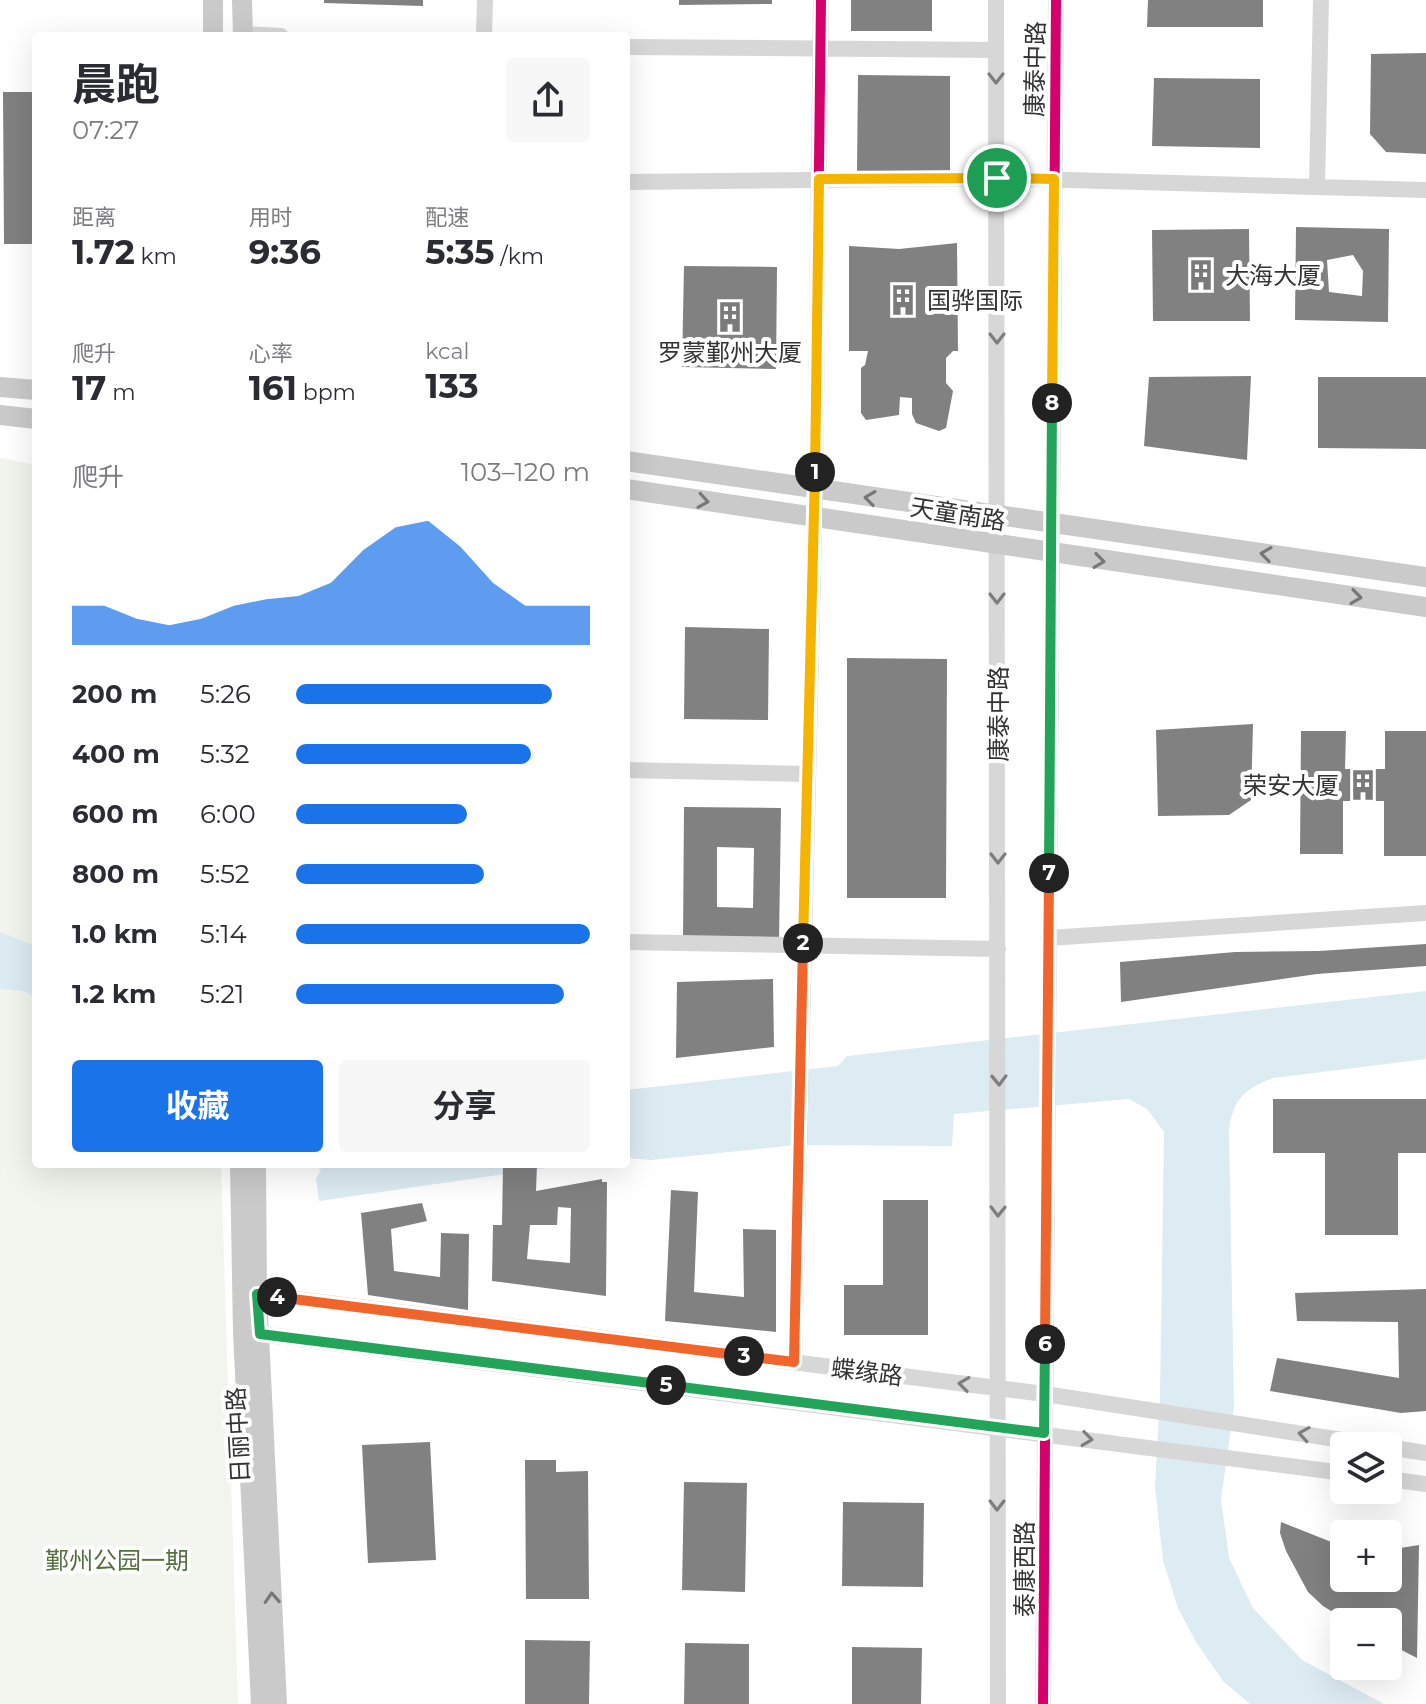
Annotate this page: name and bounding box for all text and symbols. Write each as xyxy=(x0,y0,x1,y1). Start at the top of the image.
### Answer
street label: 康泰中路 xyxy=(1020,21,1050,117)
text: 晨跑 xyxy=(72,57,160,111)
button: share xyxy=(506,58,590,142)
one-way arrow xyxy=(987,72,1005,85)
text: 07:27 xyxy=(72,114,139,146)
pin xyxy=(963,144,1031,212)
icon: arrive xyxy=(975,156,1019,200)
text: 距离 xyxy=(72,204,116,231)
text: 用时 xyxy=(249,204,293,231)
text: 配速 xyxy=(425,204,469,231)
text: 1.72 xyxy=(72,231,135,273)
text: 9:36 xyxy=(249,231,321,273)
text: 5:35 xyxy=(425,231,494,273)
text: km xyxy=(135,243,177,270)
text: /km xyxy=(494,243,544,270)
building icon: 大海大厦 xyxy=(1184,258,1218,292)
place label: 大海大厦 xyxy=(1225,261,1321,290)
building icon: 国骅国际 xyxy=(886,283,920,317)
place label: 国骅国际 xyxy=(927,286,1023,315)
building icon: 罗蒙鄞州大厦 xyxy=(713,300,747,334)
one-way arrow xyxy=(988,332,1006,345)
text: kcal xyxy=(425,338,469,365)
place label: 罗蒙鄞州大厦 xyxy=(658,338,802,367)
text: 爬升 xyxy=(72,340,116,367)
text: 心率 xyxy=(249,340,293,367)
text: 133 xyxy=(425,365,479,407)
text: 17 xyxy=(72,367,106,409)
text: 161 xyxy=(249,367,297,409)
text: m xyxy=(106,379,136,406)
text: bpm xyxy=(297,379,356,406)
pin: 8 xyxy=(1032,383,1072,423)
text: 8 xyxy=(1045,389,1059,416)
pin: 1 xyxy=(795,452,835,492)
text: 103–120 m xyxy=(461,456,590,488)
text: 1 xyxy=(811,458,819,485)
text: 爬升 xyxy=(72,461,124,493)
one-way arrow xyxy=(863,490,877,507)
one-way arrow xyxy=(696,492,710,509)
street label: 天童南路 xyxy=(908,492,1008,536)
one-way arrow xyxy=(1259,546,1273,563)
one-way arrow xyxy=(1092,552,1105,569)
one-way arrow xyxy=(1349,588,1363,605)
one-way arrow xyxy=(988,592,1006,605)
street label: 康泰中路 xyxy=(984,666,1013,762)
text: 200 m xyxy=(72,678,157,710)
text: 5:26 xyxy=(200,678,251,710)
text: 400 m xyxy=(72,738,160,770)
text: 5:32 xyxy=(200,738,250,770)
building icon: 荣安大厦 xyxy=(1346,768,1380,802)
place label: 荣安大厦 xyxy=(1243,771,1339,800)
text: 600 m xyxy=(72,798,159,830)
text: 6:00 xyxy=(200,798,256,830)
one-way arrow xyxy=(989,852,1007,865)
pin: 7 xyxy=(1029,853,1069,893)
text: 800 m xyxy=(72,858,159,890)
text: 5:52 xyxy=(200,858,250,890)
text: 7 xyxy=(1042,859,1056,886)
text: 1.0 km xyxy=(72,918,158,950)
text: 5:14 xyxy=(200,918,247,950)
pin: 2 xyxy=(783,923,823,963)
text: 2 xyxy=(797,929,809,956)
text: 1.2 km xyxy=(72,978,156,1010)
text: 5:21 xyxy=(200,978,244,1010)
button: 收藏 xyxy=(72,1060,323,1152)
button: 分享 xyxy=(339,1060,590,1152)
one-way arrow xyxy=(990,1074,1008,1087)
one-way arrow xyxy=(990,1205,1007,1218)
pin: 4 xyxy=(257,1277,297,1317)
text: 4 xyxy=(269,1283,285,1310)
pin: 6 xyxy=(1025,1324,1065,1364)
text: 6 xyxy=(1038,1330,1052,1357)
pin: 3 xyxy=(724,1336,764,1376)
text: 3 xyxy=(737,1342,751,1369)
street label: 蝶缘路 xyxy=(830,1353,904,1391)
pin: 5 xyxy=(646,1365,686,1405)
text: 5 xyxy=(659,1371,673,1398)
one-way arrow xyxy=(957,1375,970,1392)
street label: 日丽中路 xyxy=(221,1386,255,1484)
one-way arrow xyxy=(1297,1426,1311,1443)
one-way arrow xyxy=(1080,1430,1094,1447)
map controls xyxy=(1330,1432,1402,1680)
button: layers xyxy=(1330,1432,1402,1504)
one-way arrow xyxy=(988,1499,1006,1512)
button: + xyxy=(1330,1520,1402,1592)
street label: 泰康西路 xyxy=(1010,1521,1039,1617)
park label: 鄞州公园一期 xyxy=(45,1546,189,1575)
one-way arrow xyxy=(264,1591,281,1604)
button: − xyxy=(1330,1608,1402,1680)

